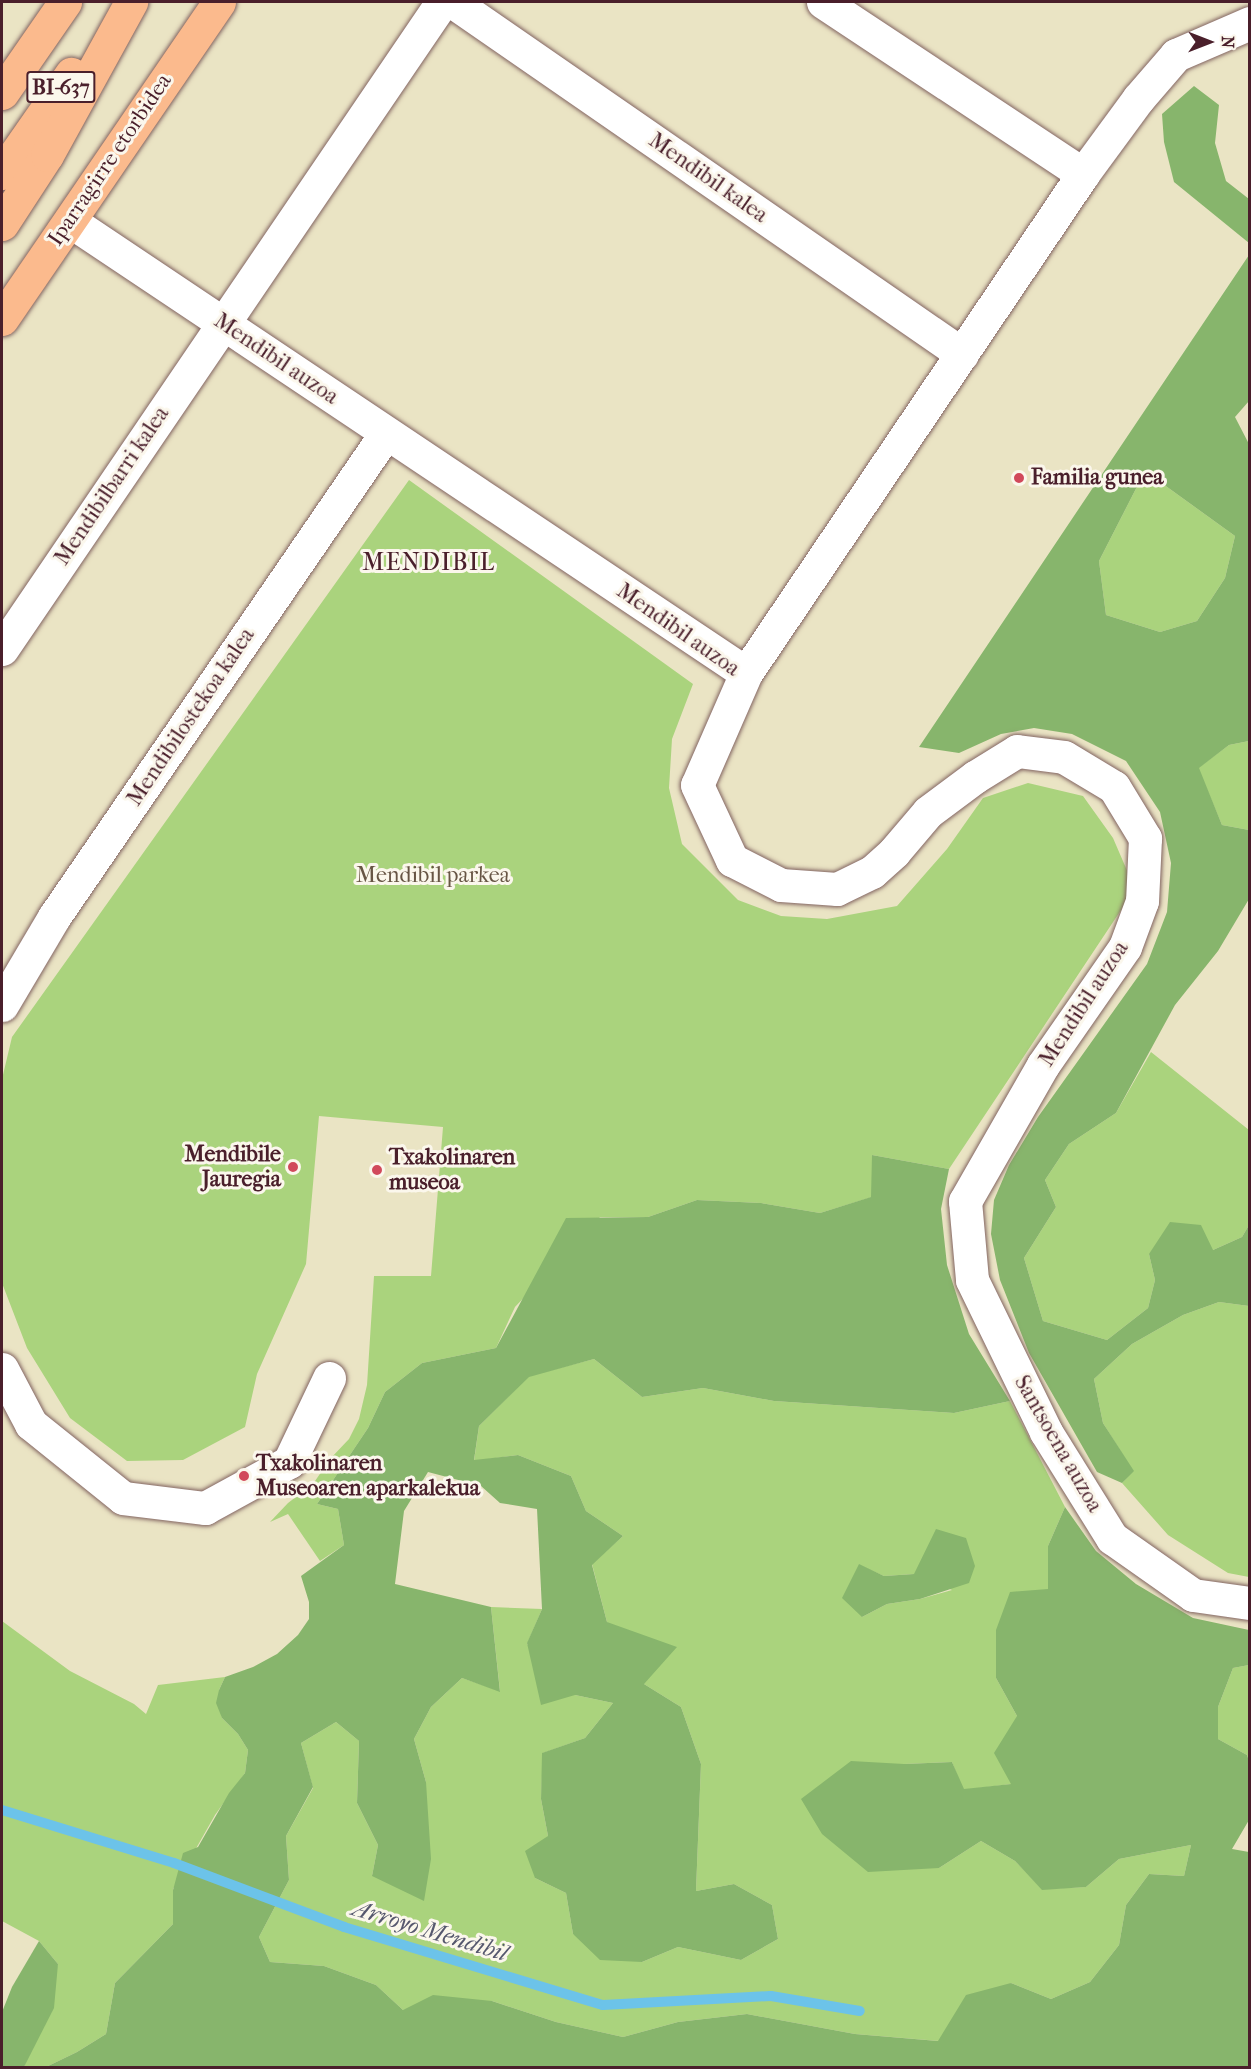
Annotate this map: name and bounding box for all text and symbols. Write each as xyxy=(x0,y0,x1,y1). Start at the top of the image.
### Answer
north arrow xyxy=(1179,12,1239,72)
text: N xyxy=(1218,36,1237,48)
road number: BI-637 xyxy=(25,69,97,105)
street label: Iparragirre etorbidea xyxy=(43,69,177,251)
street label: Mendibil kalea xyxy=(644,127,772,229)
street label: Mendibil auzoa xyxy=(209,308,343,410)
street label: Mendibilbarri kalea xyxy=(49,402,175,570)
place label: Familia gunea xyxy=(1031,465,1163,491)
marker: Familia gunea xyxy=(1012,471,1026,485)
district label: MENDIBIL xyxy=(362,549,496,577)
street label: Mendibil auzoa xyxy=(611,578,745,682)
street label: Mendibilostekoa kalea xyxy=(122,623,260,811)
park label: Mendibil parkea xyxy=(356,863,510,889)
street label: Mendibil auzoa xyxy=(1034,936,1134,1072)
place label: Mendibile Jauregia xyxy=(185,1141,281,1192)
place label: Txakolinaren museoa xyxy=(389,1144,515,1196)
marker: Mendibile Jauregia xyxy=(286,1160,300,1174)
marker: Txakolinaren museoa xyxy=(370,1163,384,1177)
street label: Santsoena auzoa xyxy=(1008,1371,1108,1517)
place label: Txakolinaren Museoaren aparkalekua xyxy=(256,1450,480,1502)
marker: Txakolinaren Museoaren aparkalekua xyxy=(237,1469,251,1483)
water label: Arroyo Mendibil xyxy=(349,1894,511,1968)

